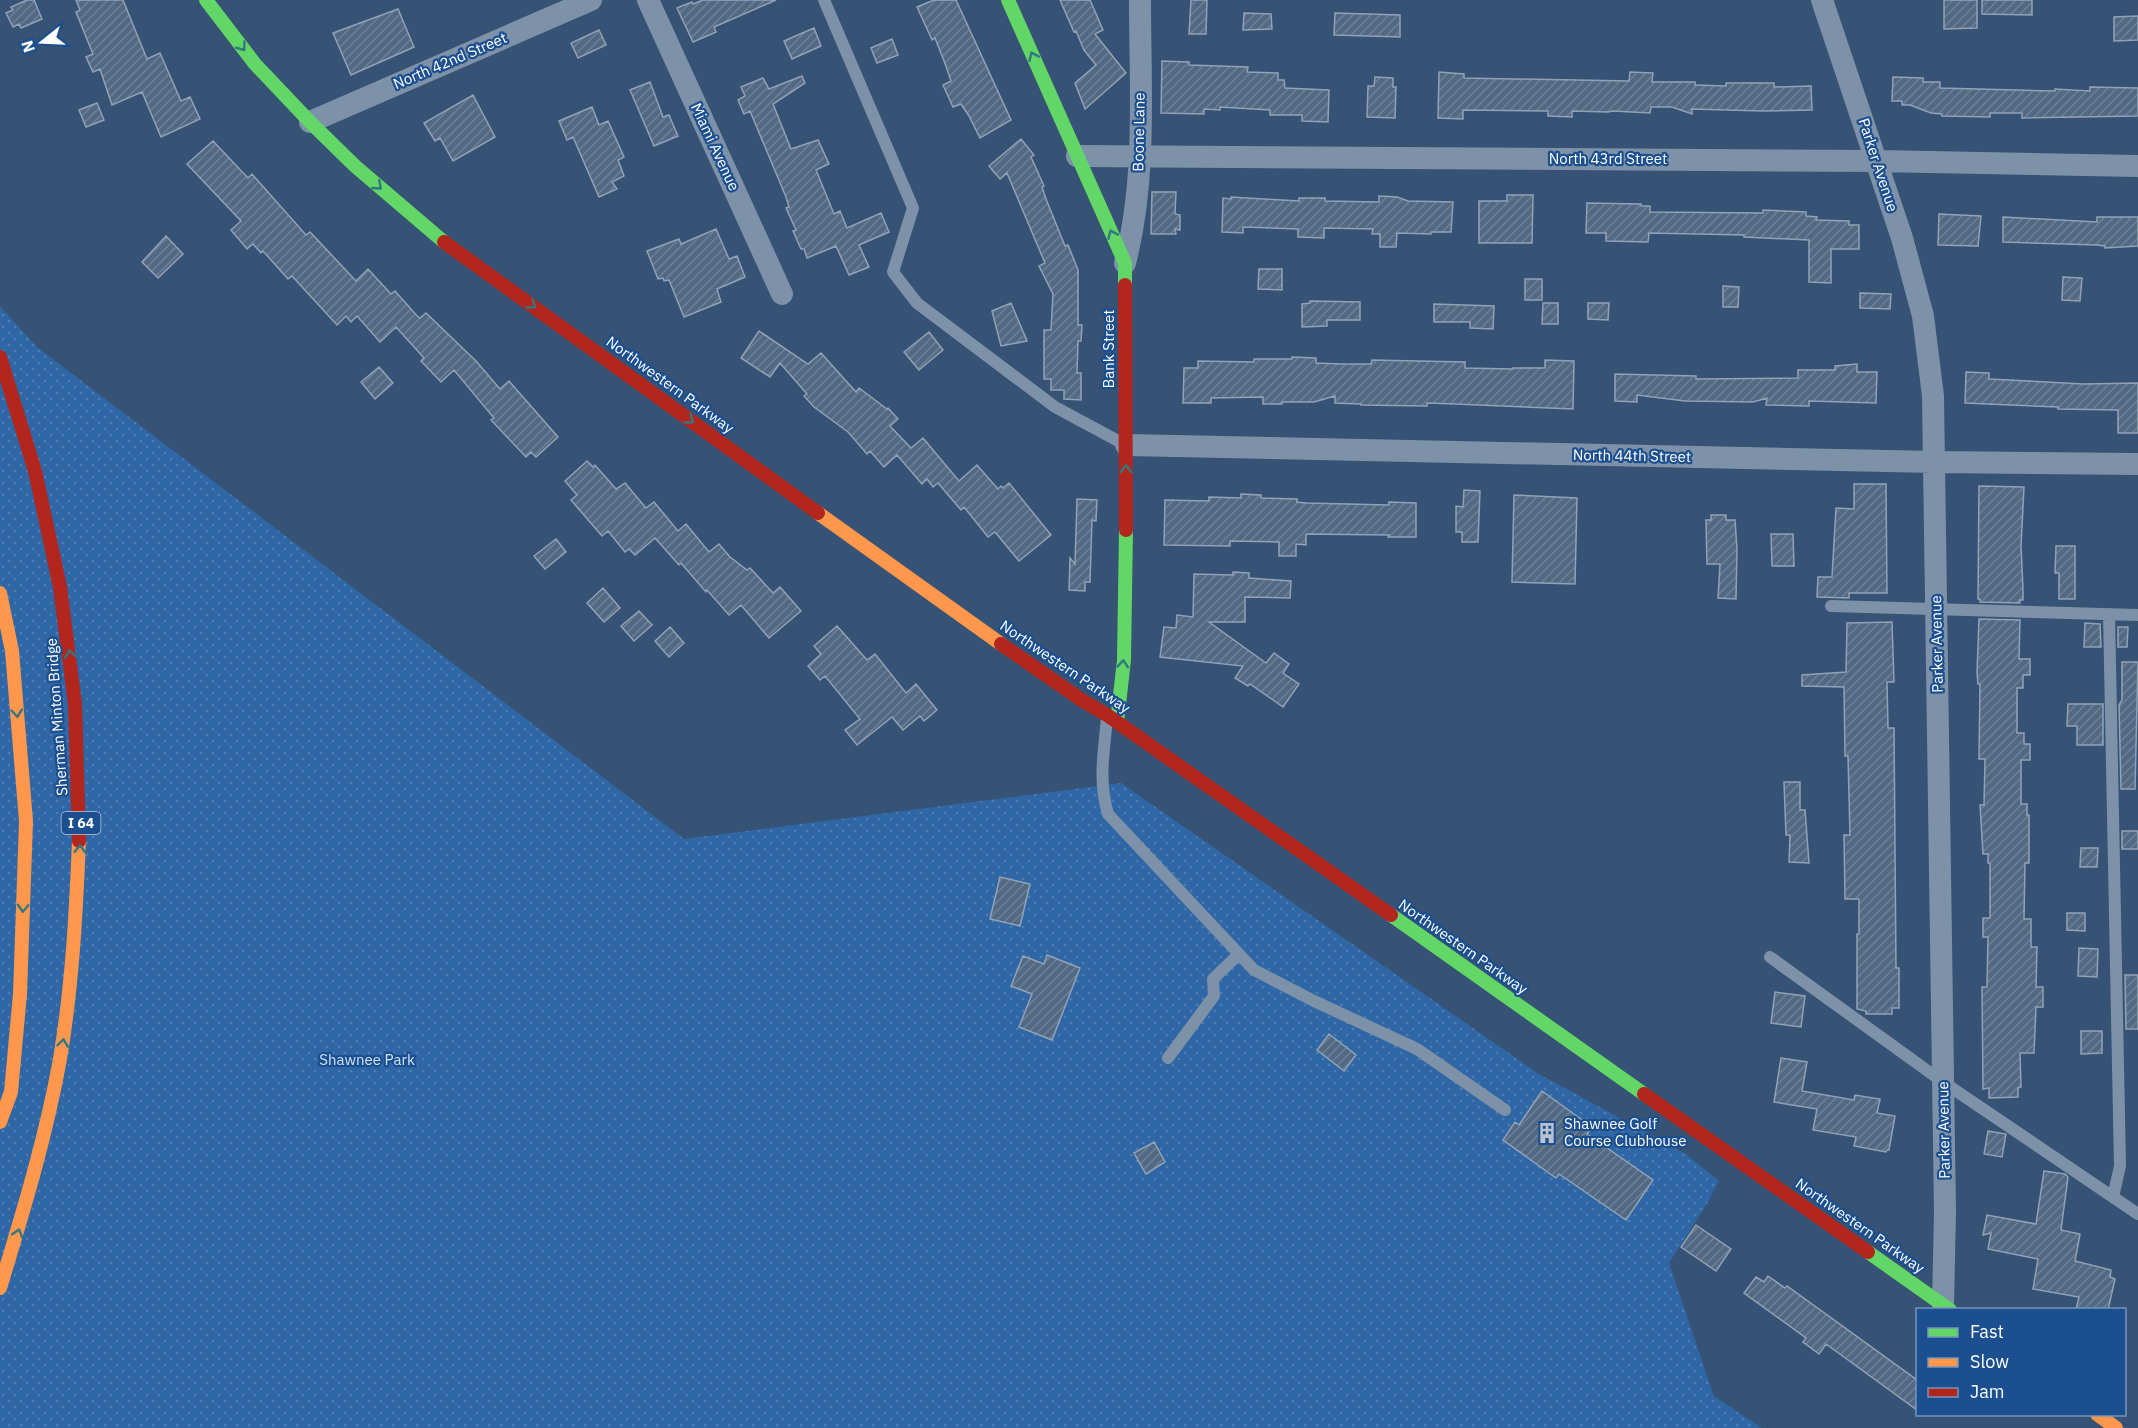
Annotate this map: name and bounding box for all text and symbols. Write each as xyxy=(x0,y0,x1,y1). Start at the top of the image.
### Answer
north arrow xyxy=(12,12,72,72)
street label: North 42nd Street xyxy=(390,28,510,93)
text: N xyxy=(16,38,39,55)
one-way arrow xyxy=(234,40,245,51)
one-way arrow xyxy=(1028,52,1040,63)
street label: Boone Lane xyxy=(1128,92,1149,172)
street label: Miami Avenue xyxy=(687,100,744,194)
street label: Parker Avenue xyxy=(1854,116,1903,214)
street label: North 43rd Street xyxy=(1549,149,1667,168)
one-way arrow xyxy=(371,179,382,190)
one-way arrow xyxy=(1108,230,1120,241)
one-way arrow xyxy=(525,298,536,309)
street label: Bank Street xyxy=(1099,310,1118,388)
street label: Northwestern Parkway xyxy=(603,332,738,438)
one-way arrow xyxy=(683,412,694,423)
street label: North 44th Street xyxy=(1573,445,1691,466)
one-way arrow xyxy=(1120,464,1132,473)
street label: Parker Avenue xyxy=(1926,595,1947,693)
street label: Northwestern Parkway xyxy=(996,616,1135,718)
street label: Sherman Minton Bridge xyxy=(42,638,71,797)
one-way arrow xyxy=(65,650,77,659)
one-way arrow xyxy=(1116,659,1129,668)
one-way arrow xyxy=(10,709,23,718)
road number: I 64 xyxy=(62,812,100,834)
one-way arrow xyxy=(73,844,86,853)
street label: Northwestern Parkway xyxy=(1395,895,1532,999)
one-way arrow xyxy=(16,903,29,912)
one-way arrow xyxy=(57,1039,69,1048)
park label: Shawnee Park xyxy=(319,1050,415,1069)
street label: Parker Avenue xyxy=(1933,1081,1954,1179)
place label: Shawnee Golf Course Clubhouse xyxy=(1564,1114,1686,1150)
building icon: Shawnee Golf Course Clubhouse xyxy=(1535,1121,1559,1145)
street label: Northwestern Parkway xyxy=(1792,1174,1929,1278)
one-way arrow xyxy=(11,1228,23,1239)
legend xyxy=(1916,1308,2126,1416)
text: Fast xyxy=(1970,1320,2004,1343)
text: Slow xyxy=(1970,1350,2009,1373)
text: Jam xyxy=(1970,1380,2005,1403)

